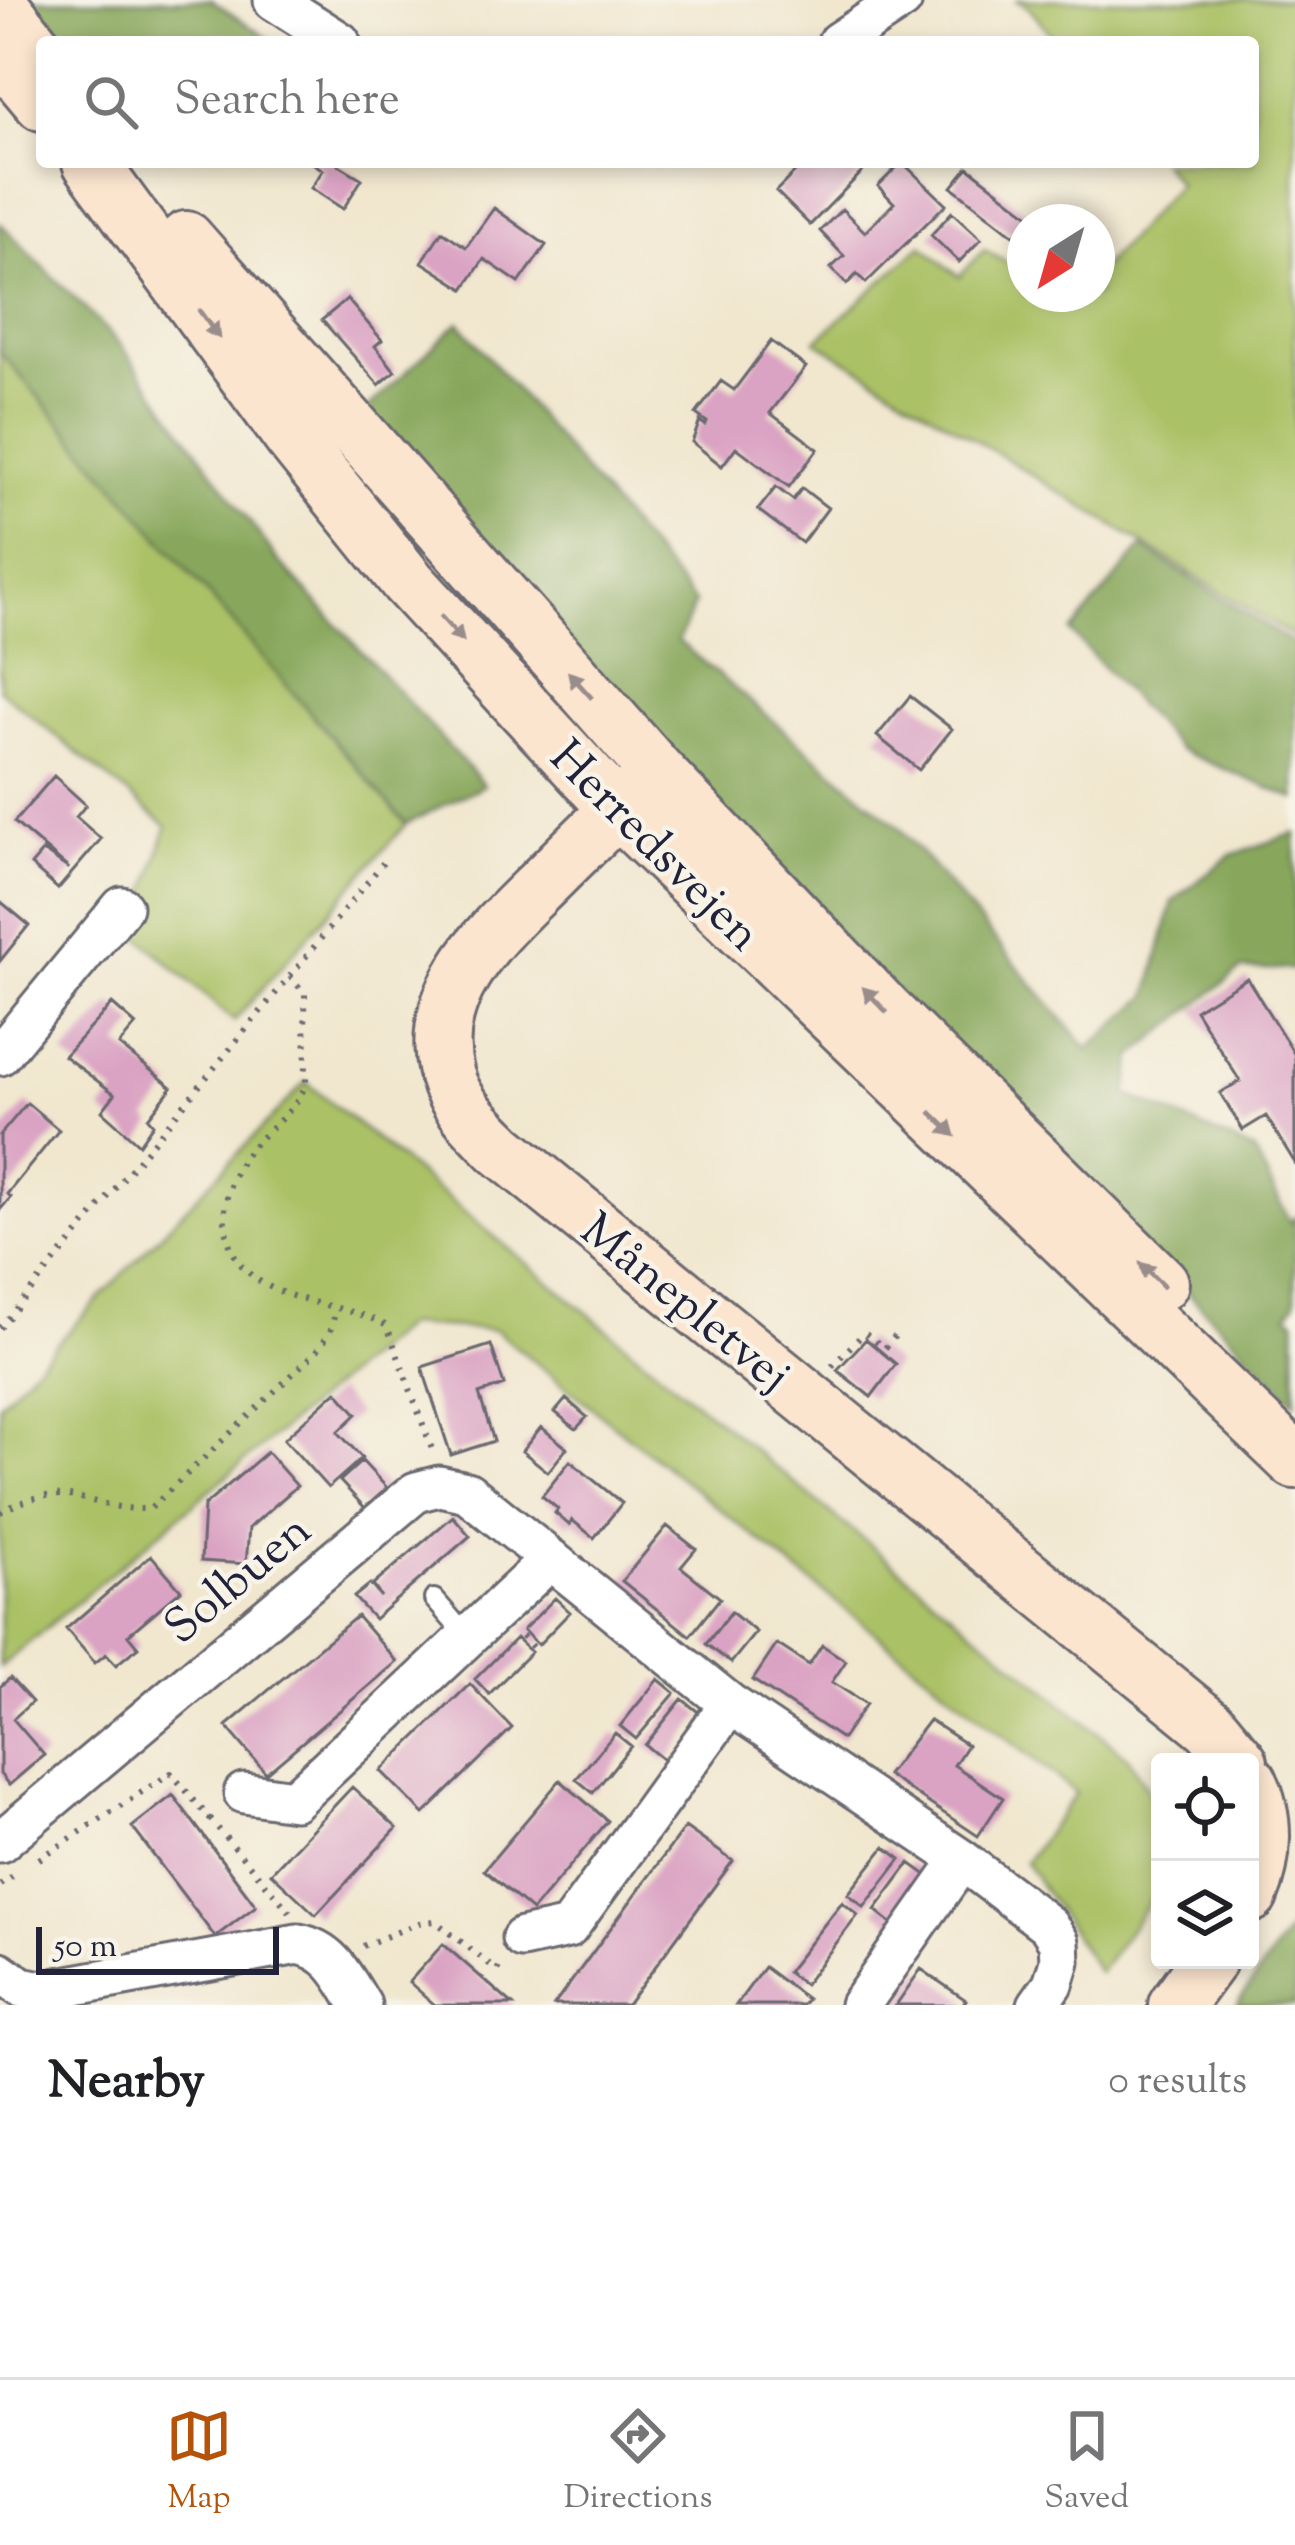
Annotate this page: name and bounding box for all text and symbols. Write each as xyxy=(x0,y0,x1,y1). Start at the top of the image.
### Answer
search box xyxy=(36,36,1259,168)
icon: search xyxy=(78,69,144,135)
text: Search here xyxy=(174,70,400,135)
north arrow xyxy=(1007,204,1115,312)
one-way arrow xyxy=(197,308,220,340)
one-way arrow xyxy=(438,615,465,644)
one-way arrow xyxy=(567,670,594,700)
street label: Herredsvejen xyxy=(532,726,775,969)
one-way arrow xyxy=(861,986,889,1015)
one-way arrow xyxy=(928,1110,957,1138)
street label: Månepletvej xyxy=(564,1199,804,1412)
one-way arrow xyxy=(1138,1261,1167,1289)
street label: Solbuen xyxy=(151,1499,328,1663)
map controls xyxy=(1151,1753,1259,1969)
button: locate xyxy=(1151,1753,1259,1861)
button: layers xyxy=(1151,1861,1259,1969)
scale bar xyxy=(36,1921,279,1974)
text: 50 m xyxy=(54,1924,117,1972)
text: Nearby xyxy=(48,2047,205,2120)
text: 0 results xyxy=(1108,2055,1247,2111)
tab: Map xyxy=(166,2403,232,2523)
tab: Directions xyxy=(564,2403,713,2523)
tab: Saved xyxy=(1044,2403,1129,2523)

